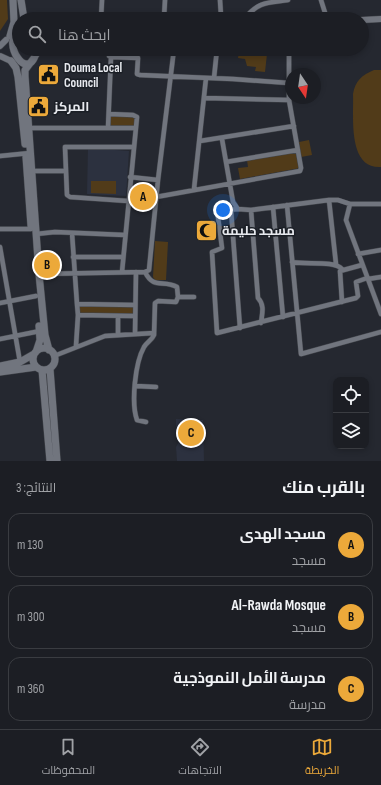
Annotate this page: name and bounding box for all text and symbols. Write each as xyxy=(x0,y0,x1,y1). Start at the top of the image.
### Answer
search box xyxy=(12,12,369,56)
icon: search xyxy=(26,23,48,45)
text: ابحث هنا xyxy=(58,26,111,45)
place label: Douma Local Council xyxy=(64,60,122,91)
public building icon: Douma Local Council xyxy=(36,62,62,88)
north arrow xyxy=(285,68,321,104)
public building icon: المركز xyxy=(25,94,51,120)
place label: المركز xyxy=(53,99,89,115)
pin: A xyxy=(130,182,156,212)
your location xyxy=(213,200,233,220)
mosque icon: مسجد حليمة xyxy=(193,218,219,244)
place label: مسجد حليمة xyxy=(222,223,295,239)
pin: B xyxy=(34,250,60,280)
map controls xyxy=(333,377,369,449)
button: locate xyxy=(333,377,369,413)
button: layers xyxy=(333,413,369,449)
pin: C xyxy=(178,418,204,448)
text: بالقرب منك xyxy=(282,478,365,498)
text: النتائج: 3 xyxy=(16,480,56,496)
text: مسجد الهدى xyxy=(240,525,326,544)
text: 130 m xyxy=(17,537,43,553)
text: A xyxy=(348,537,354,553)
text: مسجد xyxy=(292,553,326,569)
text: Al-Rawda Mosque xyxy=(231,596,326,615)
text: 300 m xyxy=(17,609,44,625)
text: B xyxy=(348,609,354,625)
text: مسجد xyxy=(292,620,326,636)
text: مدرسة الأمل النموذجية xyxy=(173,669,326,688)
text: 360 m xyxy=(17,681,44,697)
text: C xyxy=(348,681,354,697)
text: مدرسة xyxy=(289,697,326,713)
tab: المحفوظات xyxy=(42,736,95,780)
tab: الاتجاهات xyxy=(178,736,222,780)
tab: الخريطة xyxy=(305,736,339,780)

